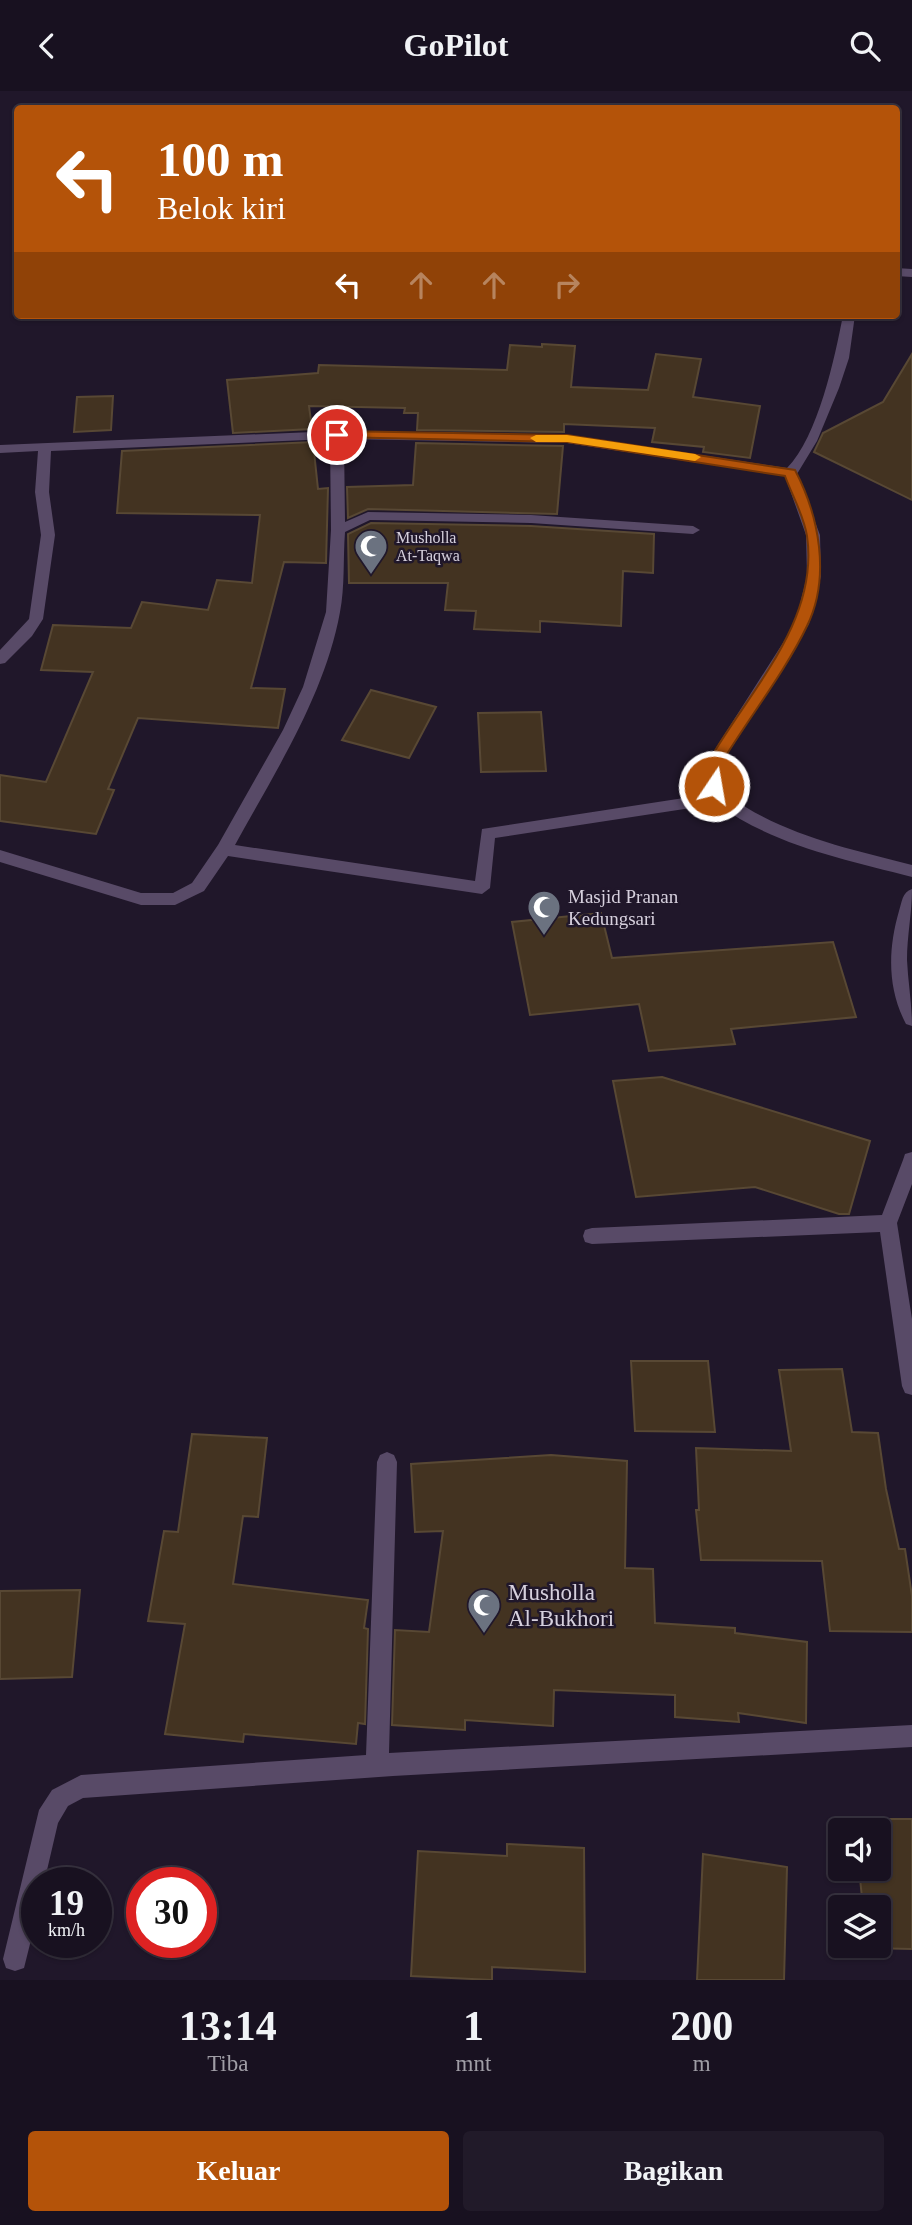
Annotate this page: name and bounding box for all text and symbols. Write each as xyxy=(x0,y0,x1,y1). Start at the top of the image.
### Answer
icon: back xyxy=(28,27,66,65)
text: GoPilot xyxy=(404,27,508,63)
icon: search xyxy=(846,27,884,65)
text: 100 m xyxy=(157,132,284,187)
icon: left xyxy=(42,133,133,224)
text: Belok kiri xyxy=(157,190,286,226)
icon: left xyxy=(329,266,367,304)
icon: ahead xyxy=(402,266,440,304)
icon: ahead xyxy=(475,266,513,304)
icon: right xyxy=(548,266,586,304)
pin xyxy=(307,405,367,465)
icon: arrive xyxy=(318,416,356,454)
mosque icon: Musholla At-Taqwa xyxy=(352,527,390,576)
place label: Musholla At-Taqwa xyxy=(396,529,460,565)
position arrow xyxy=(677,749,751,823)
place label: Masjid Pranan Kedungsari xyxy=(568,886,679,929)
mosque icon: Masjid Pranan Kedungsari xyxy=(525,888,563,937)
place label: Musholla Al-Bukhori xyxy=(508,1580,614,1631)
mosque icon: Musholla Al-Bukhori xyxy=(465,1586,503,1635)
map controls xyxy=(828,1818,891,1958)
button: sound xyxy=(828,1818,891,1881)
speed limit sign: 30 xyxy=(126,1867,217,1958)
text: 19 xyxy=(49,1884,84,1923)
button: layers xyxy=(828,1895,891,1958)
text: km/h xyxy=(48,1920,85,1940)
text: 13:14 xyxy=(179,2003,277,2049)
text: 1 xyxy=(463,2003,484,2049)
text: 200 xyxy=(670,2003,733,2049)
text: Tiba xyxy=(207,2051,248,2076)
text: mnt xyxy=(456,2051,491,2076)
text: m xyxy=(693,2051,711,2076)
button: Keluar xyxy=(28,2131,449,2211)
button: Bagikan xyxy=(463,2131,884,2211)

